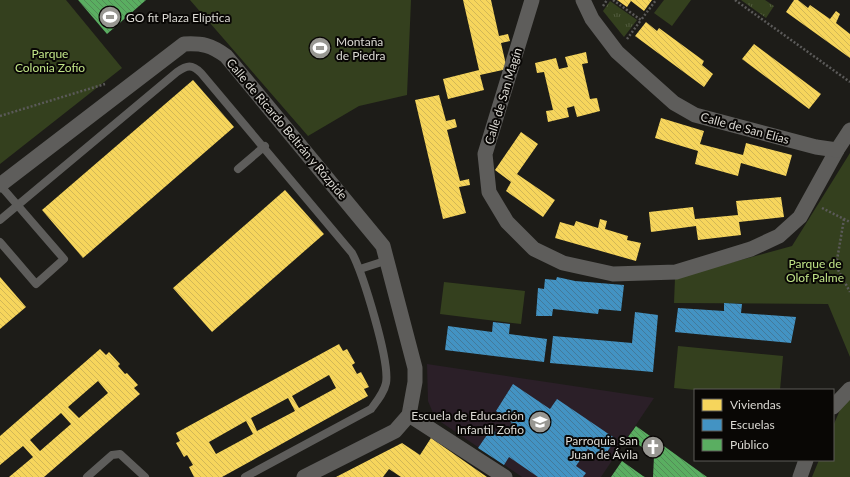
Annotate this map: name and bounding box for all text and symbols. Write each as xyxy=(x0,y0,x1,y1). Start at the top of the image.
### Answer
sports icon: GO fit Plaza Elíptica xyxy=(97,4,123,30)
place label: GO fit Plaza Elíptica xyxy=(126,10,230,25)
place label: Montaña de Piedra xyxy=(336,34,386,63)
sports icon: Montaña de Piedra xyxy=(307,35,333,61)
park label: Parque Colonia Zofío xyxy=(15,46,85,75)
street label: Calle de San Magín xyxy=(481,46,525,146)
street label: Calle de Ricardo Beltrán y Rózpide xyxy=(224,55,350,203)
street label: Calle de San Elías xyxy=(699,109,791,147)
park label: Parque de Olof Palme xyxy=(786,256,844,285)
legend xyxy=(694,389,834,461)
text: Viviendas xyxy=(730,397,781,412)
place label: Escuela de Educación Infantil Zofio xyxy=(411,408,524,437)
school or university icon: Escuela de Educación Infantil Zofio xyxy=(527,409,553,435)
text: Escuelas xyxy=(730,417,775,432)
place label: Parroquia San Juan de Ávila xyxy=(565,433,638,462)
church icon: Parroquia San Juan de Ávila xyxy=(640,434,666,460)
text: Público xyxy=(730,437,769,452)

